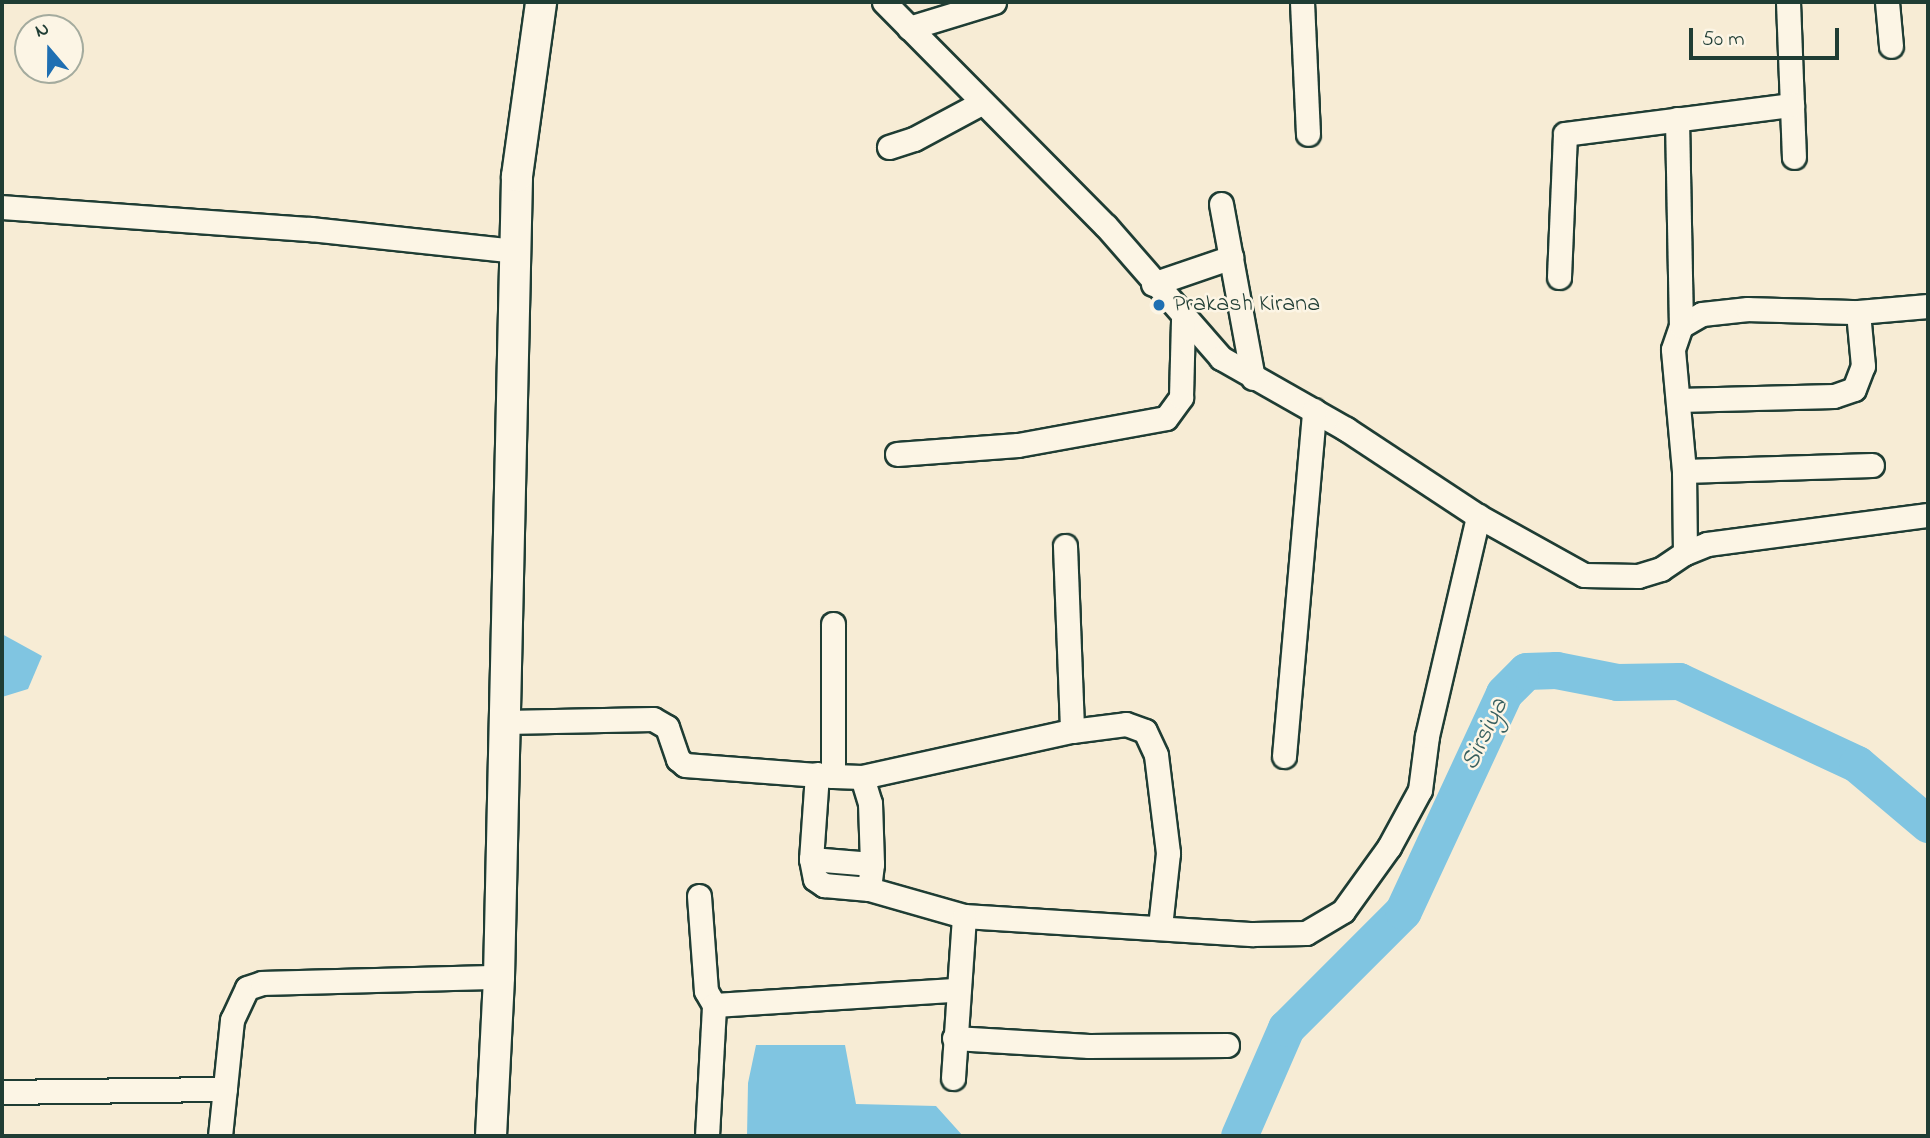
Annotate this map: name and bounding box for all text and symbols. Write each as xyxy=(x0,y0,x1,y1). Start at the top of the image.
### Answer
north arrow xyxy=(14,14,84,84)
scale bar xyxy=(1692,14,1842,58)
text: N xyxy=(32,16,53,46)
text: 50 m xyxy=(1702,25,1745,55)
place label: Prakash Kirana xyxy=(1173,291,1320,319)
marker: Prakash Kirana xyxy=(1151,297,1167,313)
water label: Sirsiya xyxy=(1455,694,1517,776)

